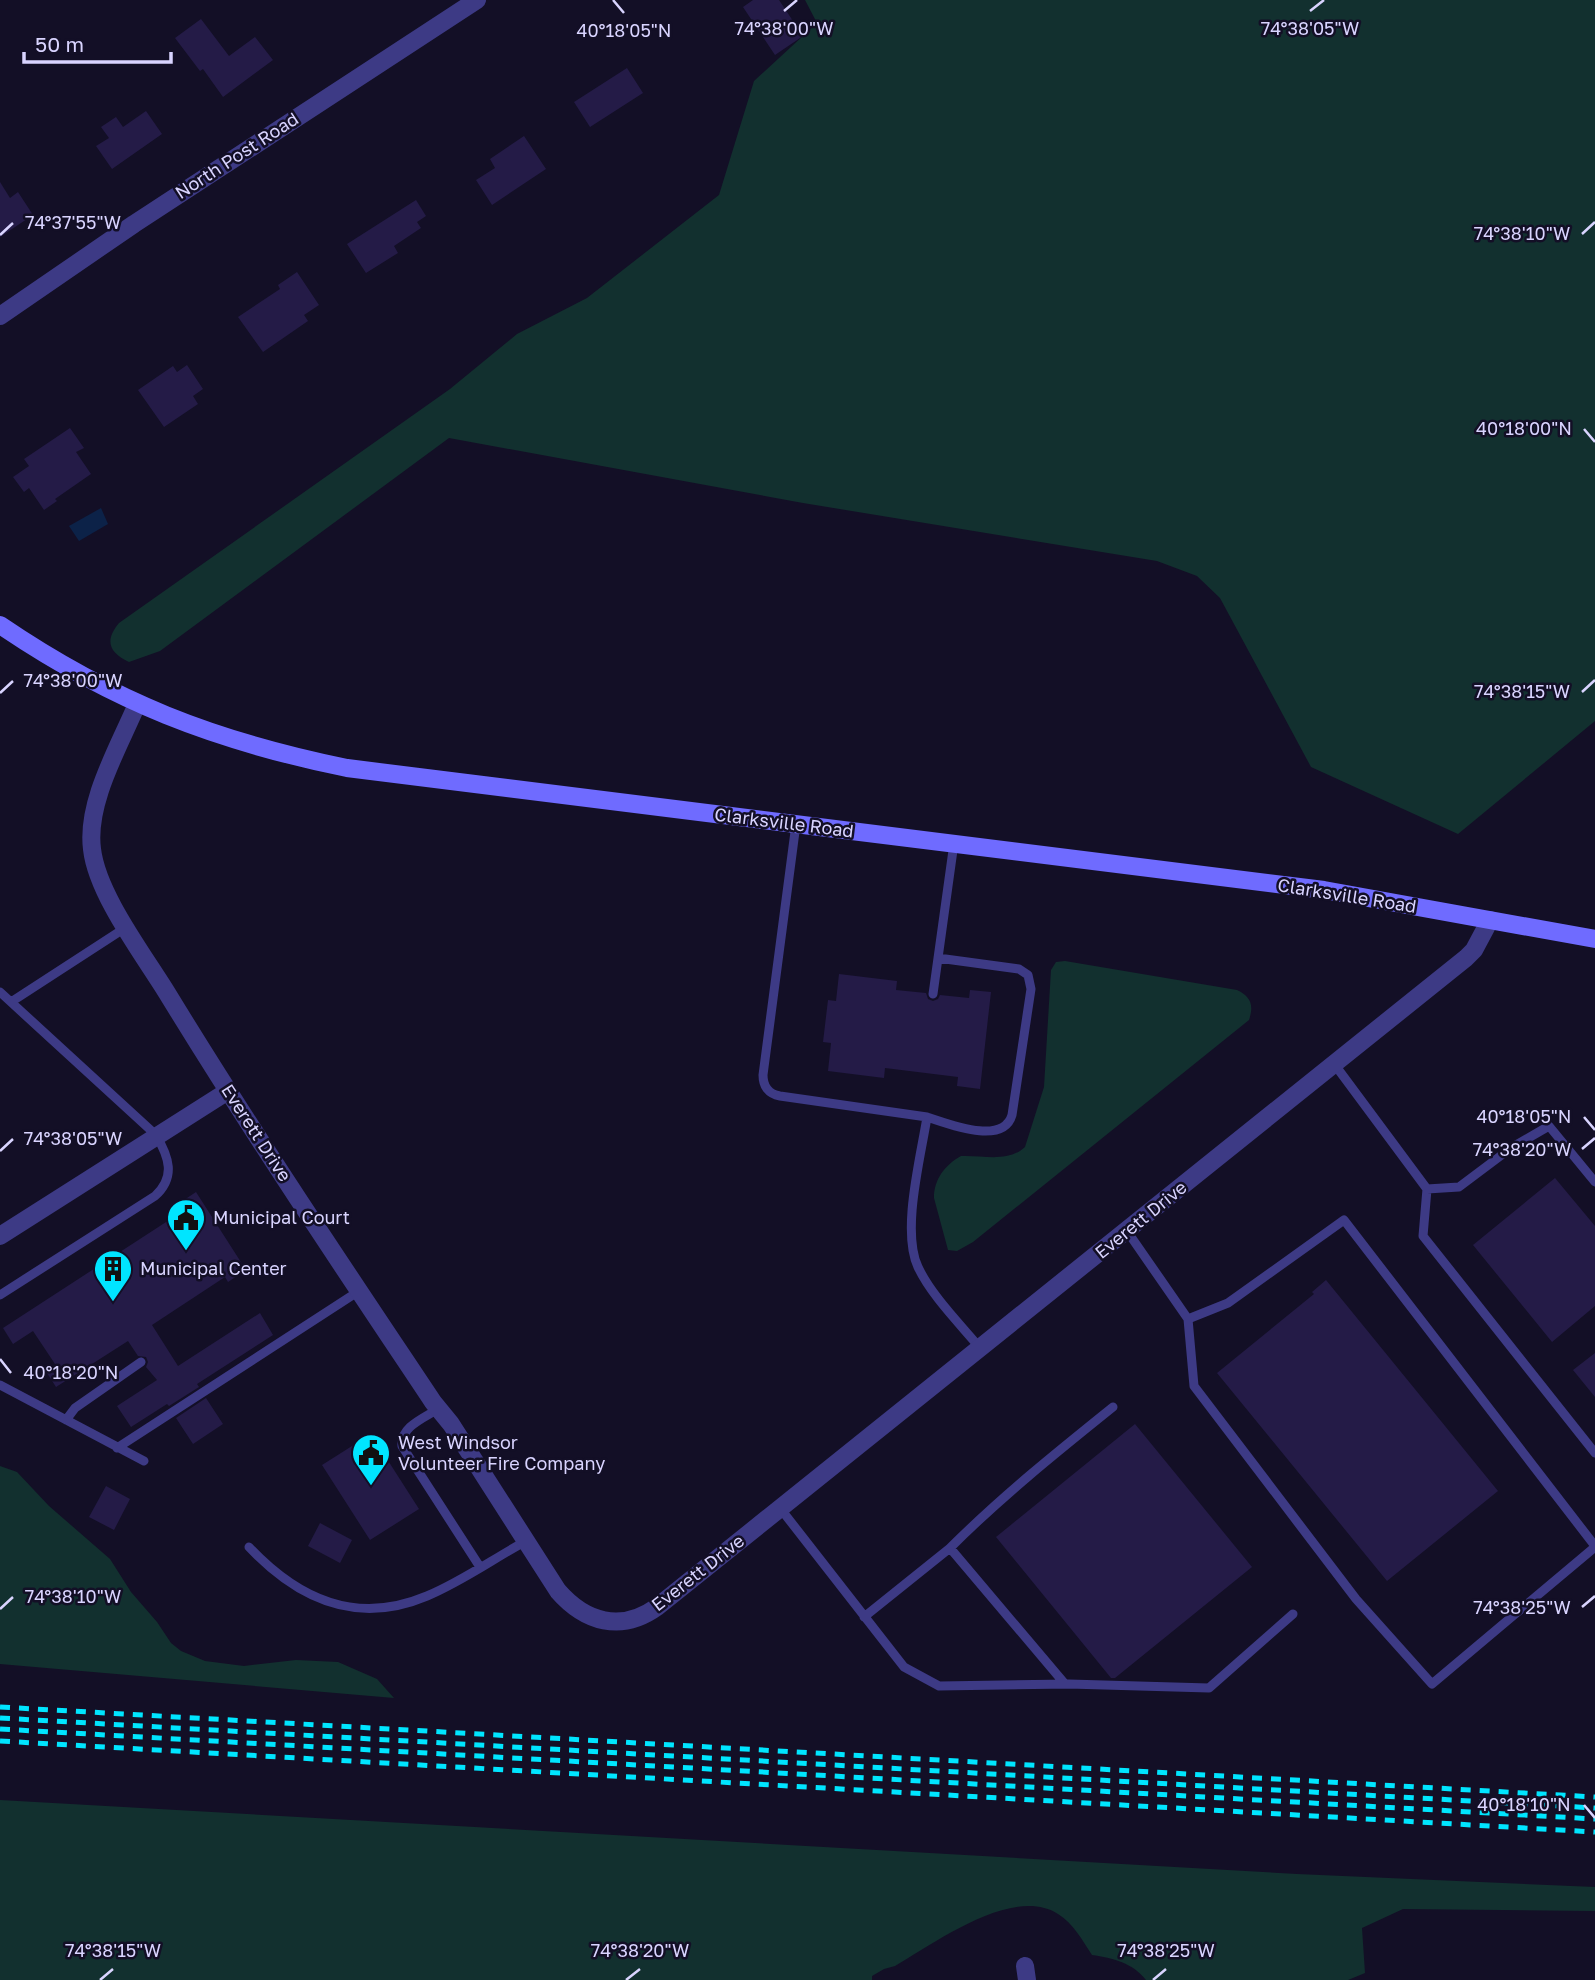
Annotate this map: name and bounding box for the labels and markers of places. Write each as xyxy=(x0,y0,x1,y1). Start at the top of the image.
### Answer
public building icon: Municipal Court xyxy=(165,1197,207,1252)
place label: Municipal Court xyxy=(213,1206,350,1228)
building icon: Municipal Center xyxy=(92,1248,134,1303)
place label: Municipal Center xyxy=(140,1257,287,1279)
place label: West Windsor Volunteer Fire Company xyxy=(398,1431,605,1474)
public building icon: West Windsor Volunteer Fire Company xyxy=(350,1432,392,1487)

